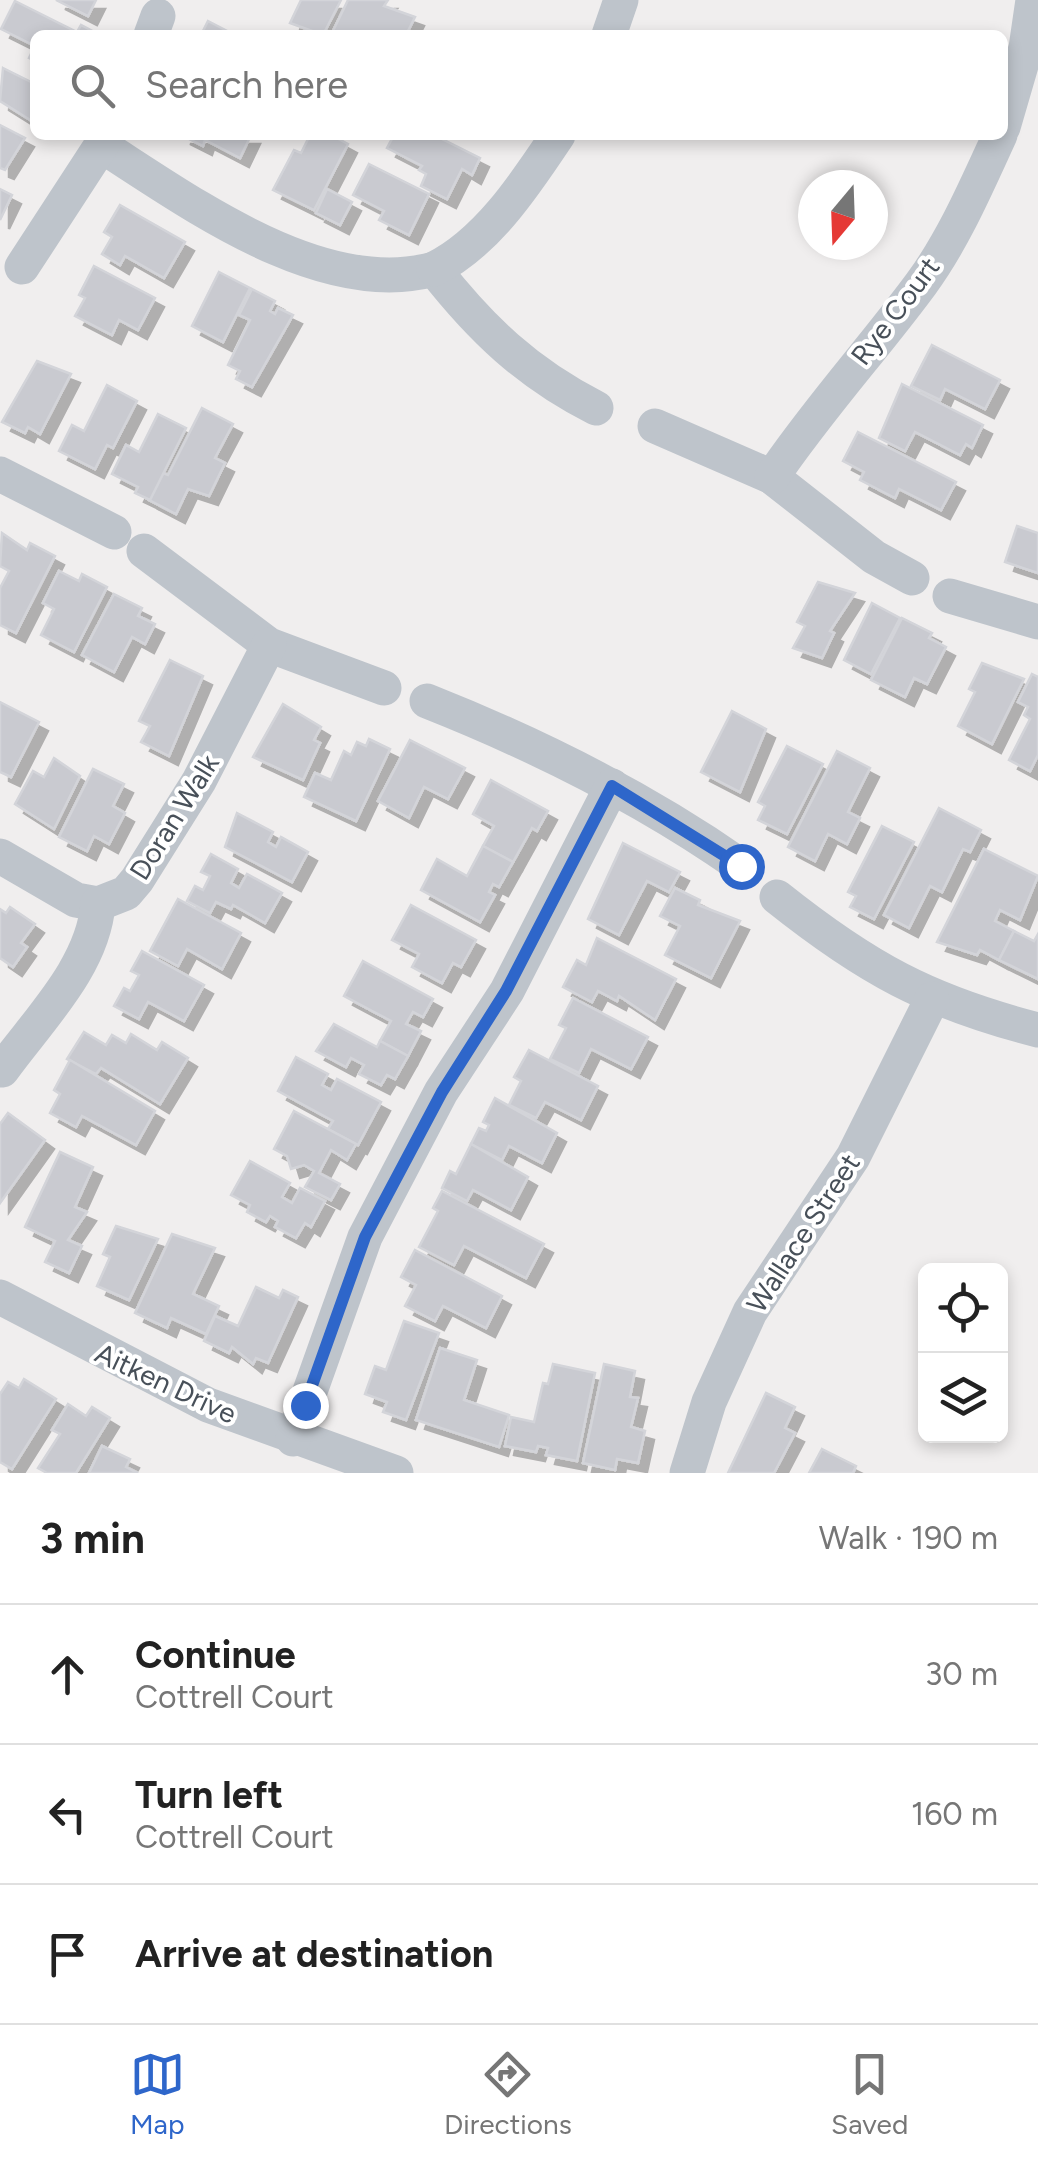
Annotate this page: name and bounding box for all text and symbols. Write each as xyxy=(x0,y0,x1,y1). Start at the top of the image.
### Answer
search box xyxy=(30,30,1008,140)
icon: search xyxy=(65,58,120,113)
text: Search here xyxy=(145,62,348,108)
north arrow xyxy=(798,170,888,260)
street label: Rye Court xyxy=(843,250,947,372)
street label: Doran Walk xyxy=(122,748,226,886)
route start xyxy=(719,844,765,890)
street label: Wallace Street xyxy=(739,1147,867,1319)
map controls xyxy=(918,1263,1008,1443)
button: locate xyxy=(918,1263,1008,1353)
street label: Aitken Drive xyxy=(90,1335,242,1431)
button: layers xyxy=(918,1353,1008,1443)
route end xyxy=(283,1383,329,1429)
text: 3 min xyxy=(40,1513,145,1564)
text: Walk · 190 m xyxy=(819,1519,998,1557)
text: Continue xyxy=(135,1632,296,1678)
icon: ahead xyxy=(40,1647,95,1702)
text: 30 m xyxy=(925,1655,998,1693)
text: Cottrell Court xyxy=(135,1678,334,1716)
text: Turn left xyxy=(135,1772,283,1818)
icon: left xyxy=(40,1787,95,1842)
text: 160 m xyxy=(911,1795,998,1833)
text: Cottrell Court xyxy=(135,1818,334,1856)
icon: arrive xyxy=(40,1927,95,1982)
text: Arrive at destination xyxy=(135,1931,493,1977)
tab: Map xyxy=(130,2047,185,2141)
tab: Directions xyxy=(444,2047,572,2141)
tab: Saved xyxy=(831,2047,908,2141)

